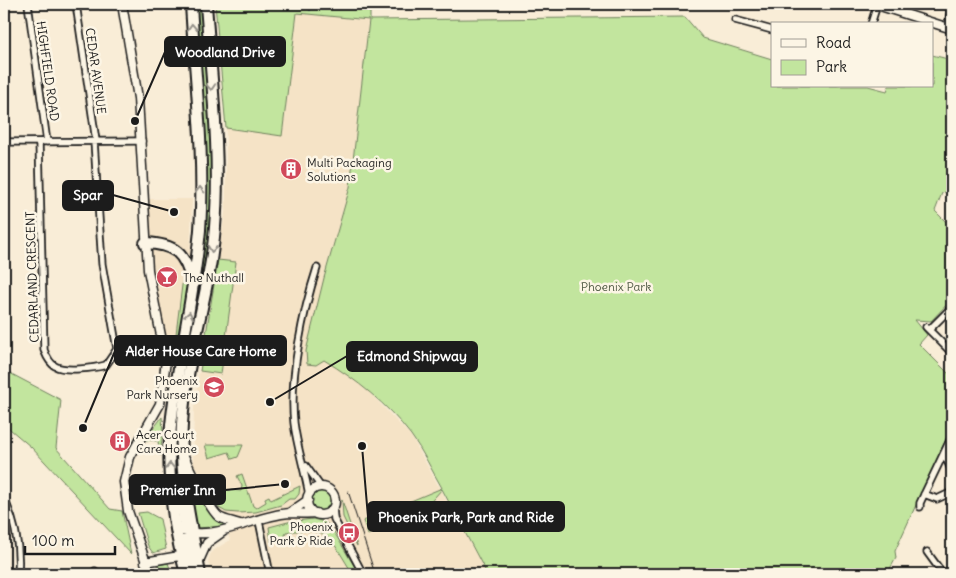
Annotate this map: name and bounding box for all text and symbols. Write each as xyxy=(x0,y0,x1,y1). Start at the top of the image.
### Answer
street label: HIGHFIELD ROAD xyxy=(34,20,62,122)
legend xyxy=(771,22,934,88)
one-way arrow xyxy=(187,23,198,31)
street label: CEDAR AVENUE xyxy=(83,27,109,115)
text: Road xyxy=(816,33,851,52)
callout: Woodland Drive xyxy=(165,37,285,66)
text: Woodland Drive xyxy=(175,43,276,61)
text: Park xyxy=(816,57,847,76)
one-way arrow xyxy=(206,84,217,92)
place label: Multi Packaging Solutions xyxy=(307,155,392,184)
building icon: Multi Packaging Solutions xyxy=(279,157,303,181)
callout: Spar xyxy=(63,181,113,210)
text: Spar xyxy=(73,186,103,204)
one-way arrow xyxy=(195,186,205,194)
street label: CEDARLAND CRESCENT xyxy=(22,211,42,343)
one-way arrow xyxy=(207,246,218,254)
bar icon: The Nuthall xyxy=(155,265,179,289)
place label: The Nuthall xyxy=(183,270,244,285)
park label: Phoenix Park xyxy=(581,279,651,294)
one-way arrow xyxy=(183,311,193,320)
callout: Alder House Care Home xyxy=(115,336,286,365)
text: Alder House Care Home xyxy=(125,342,277,360)
callout: Edmond Shipway xyxy=(347,342,477,371)
text: Edmond Shipway xyxy=(357,347,467,365)
place label: Phoenix Park Nursery xyxy=(127,373,198,402)
school or university icon: Phoenix Park Nursery xyxy=(202,375,226,399)
place label: Acer Court Care Home xyxy=(136,427,197,456)
building icon: Acer Court Care Home xyxy=(108,429,132,453)
one-way arrow xyxy=(165,462,175,470)
callout: Premier Inn xyxy=(130,475,225,504)
text: Premier Inn xyxy=(140,481,216,499)
callout: Phoenix Park, Park and Ride xyxy=(368,502,564,531)
text: Phoenix Park, Park and Ride xyxy=(378,508,555,526)
place label: Phoenix Park & Ride xyxy=(270,519,333,548)
bus stop icon: Phoenix Park & Ride xyxy=(337,521,361,545)
scale bar xyxy=(25,523,115,555)
text: 100 m xyxy=(32,531,74,550)

